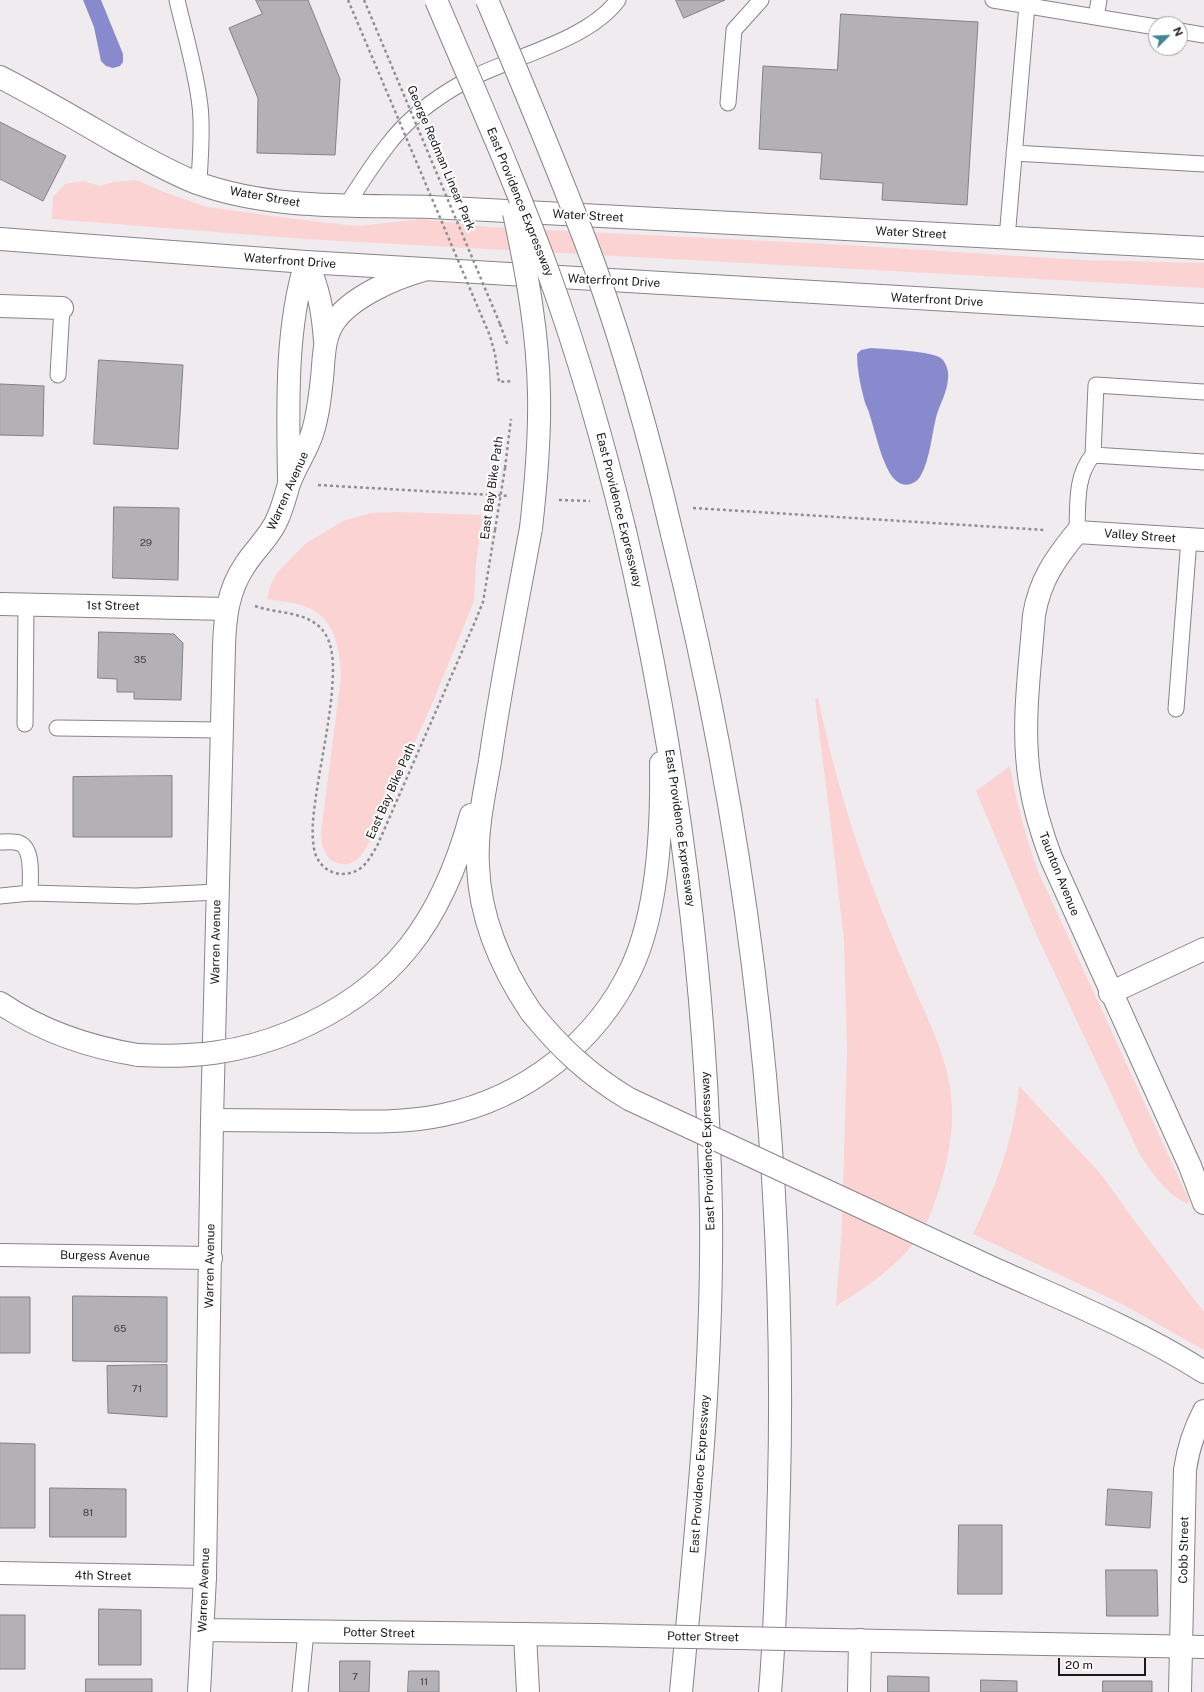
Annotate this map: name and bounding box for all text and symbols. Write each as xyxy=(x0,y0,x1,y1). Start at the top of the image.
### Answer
north arrow xyxy=(1148,16,1188,56)
text: N xyxy=(1171,25,1185,38)
street label: George Redman Linear Park xyxy=(404,83,478,233)
street label: East Providence Expressway xyxy=(483,125,557,279)
street label: Water Street xyxy=(229,184,301,210)
street label: Water Street xyxy=(552,207,624,225)
street label: Water Street xyxy=(875,224,947,242)
street label: Waterfront Drive xyxy=(243,251,337,271)
street label: Waterfront Drive xyxy=(567,271,661,291)
street label: Waterfront Drive xyxy=(890,290,984,310)
street label: East Providence Expressway xyxy=(593,431,645,589)
street label: East Bay Bike Path xyxy=(478,435,506,541)
street label: Warren Avenue xyxy=(264,449,312,533)
street label: Valley Street xyxy=(1104,526,1176,546)
house number: 29 xyxy=(140,537,152,549)
street label: 1st Street xyxy=(86,598,140,614)
house number: 35 xyxy=(134,654,146,666)
street label: East Bay Bike Path xyxy=(363,741,419,841)
street label: East Providence Expressway xyxy=(662,748,698,908)
street label: Taunton Avenue xyxy=(1036,830,1082,918)
street label: Warren Avenue xyxy=(208,900,224,984)
street label: East Providence Expressway xyxy=(698,1071,718,1231)
street label: Warren Avenue xyxy=(202,1224,218,1308)
street label: Burgess Avenue xyxy=(60,1248,150,1264)
house number: 65 xyxy=(114,1323,126,1335)
house number: 71 xyxy=(132,1383,142,1395)
street label: East Providence Expressway xyxy=(687,1394,713,1554)
house number: 81 xyxy=(83,1507,93,1519)
street label: Cobb Street xyxy=(1176,1516,1192,1584)
street label: Warren Avenue xyxy=(195,1547,213,1633)
street label: 4th Street xyxy=(74,1568,132,1584)
street label: Potter Street xyxy=(343,1625,415,1641)
street label: Potter Street xyxy=(667,1629,739,1645)
scale bar xyxy=(1060,1650,1148,1676)
text: 20 m xyxy=(1065,1658,1093,1672)
house number: 7 xyxy=(352,1671,358,1683)
house number: 11 xyxy=(420,1676,428,1688)

